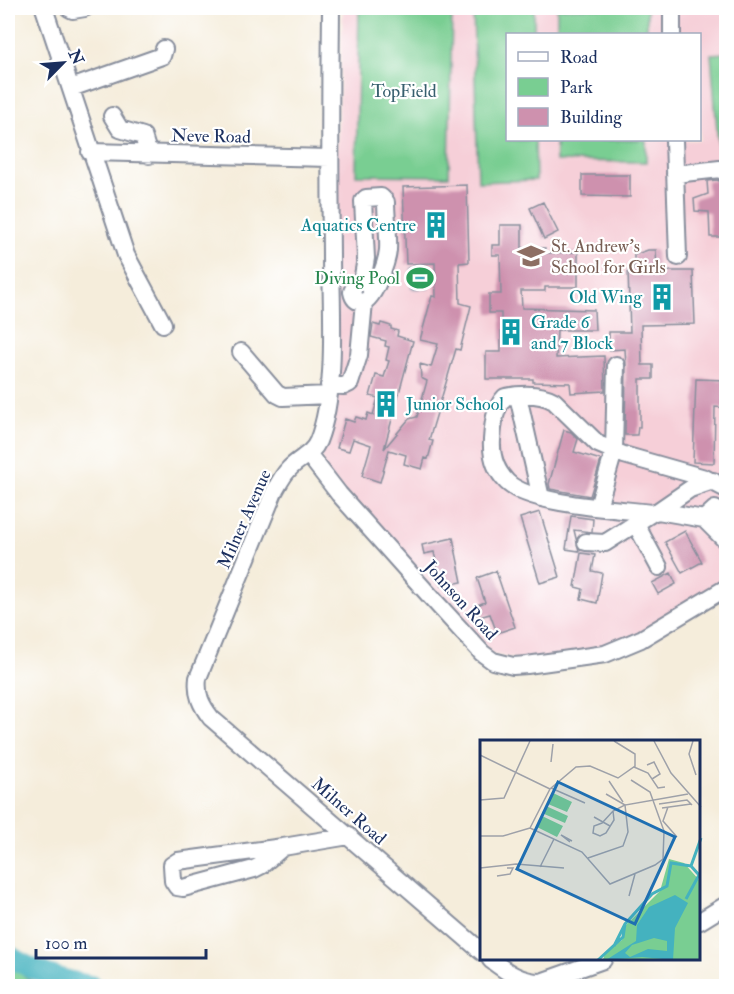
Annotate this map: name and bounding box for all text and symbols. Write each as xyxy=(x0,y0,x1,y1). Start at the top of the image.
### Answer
north arrow xyxy=(33,33,93,93)
legend xyxy=(506,33,701,141)
text: N xyxy=(63,45,88,68)
text: Road xyxy=(560,46,598,69)
text: Park xyxy=(560,76,593,99)
park label: TopField xyxy=(371,80,437,103)
text: Building xyxy=(560,106,623,129)
street label: Neve Road xyxy=(171,124,251,149)
building icon: Aquatics Centre xyxy=(421,210,451,240)
place label: Aquatics Centre xyxy=(300,214,416,237)
place label: St. Andrew's School for Girls xyxy=(551,235,666,279)
school or university icon: St. Andrew's School for Girls xyxy=(516,241,546,271)
sports icon: Diving Pool xyxy=(405,263,435,293)
place label: Diving Pool xyxy=(314,267,400,290)
building icon: Old Wing xyxy=(647,282,677,312)
place label: Old Wing xyxy=(569,286,643,309)
place label: Grade 6 and 7 Block xyxy=(531,311,613,355)
building icon: Grade 6 and 7 Block xyxy=(496,317,526,347)
building icon: Junior School xyxy=(371,389,401,419)
place label: Junior School xyxy=(405,393,504,416)
street label: Milner Avenue xyxy=(212,466,277,572)
street label: Johnson Road xyxy=(418,555,503,645)
inset map xyxy=(480,740,701,961)
street label: Milner Road xyxy=(307,773,391,850)
scale bar xyxy=(36,922,206,960)
text: 100 m xyxy=(45,932,88,955)

